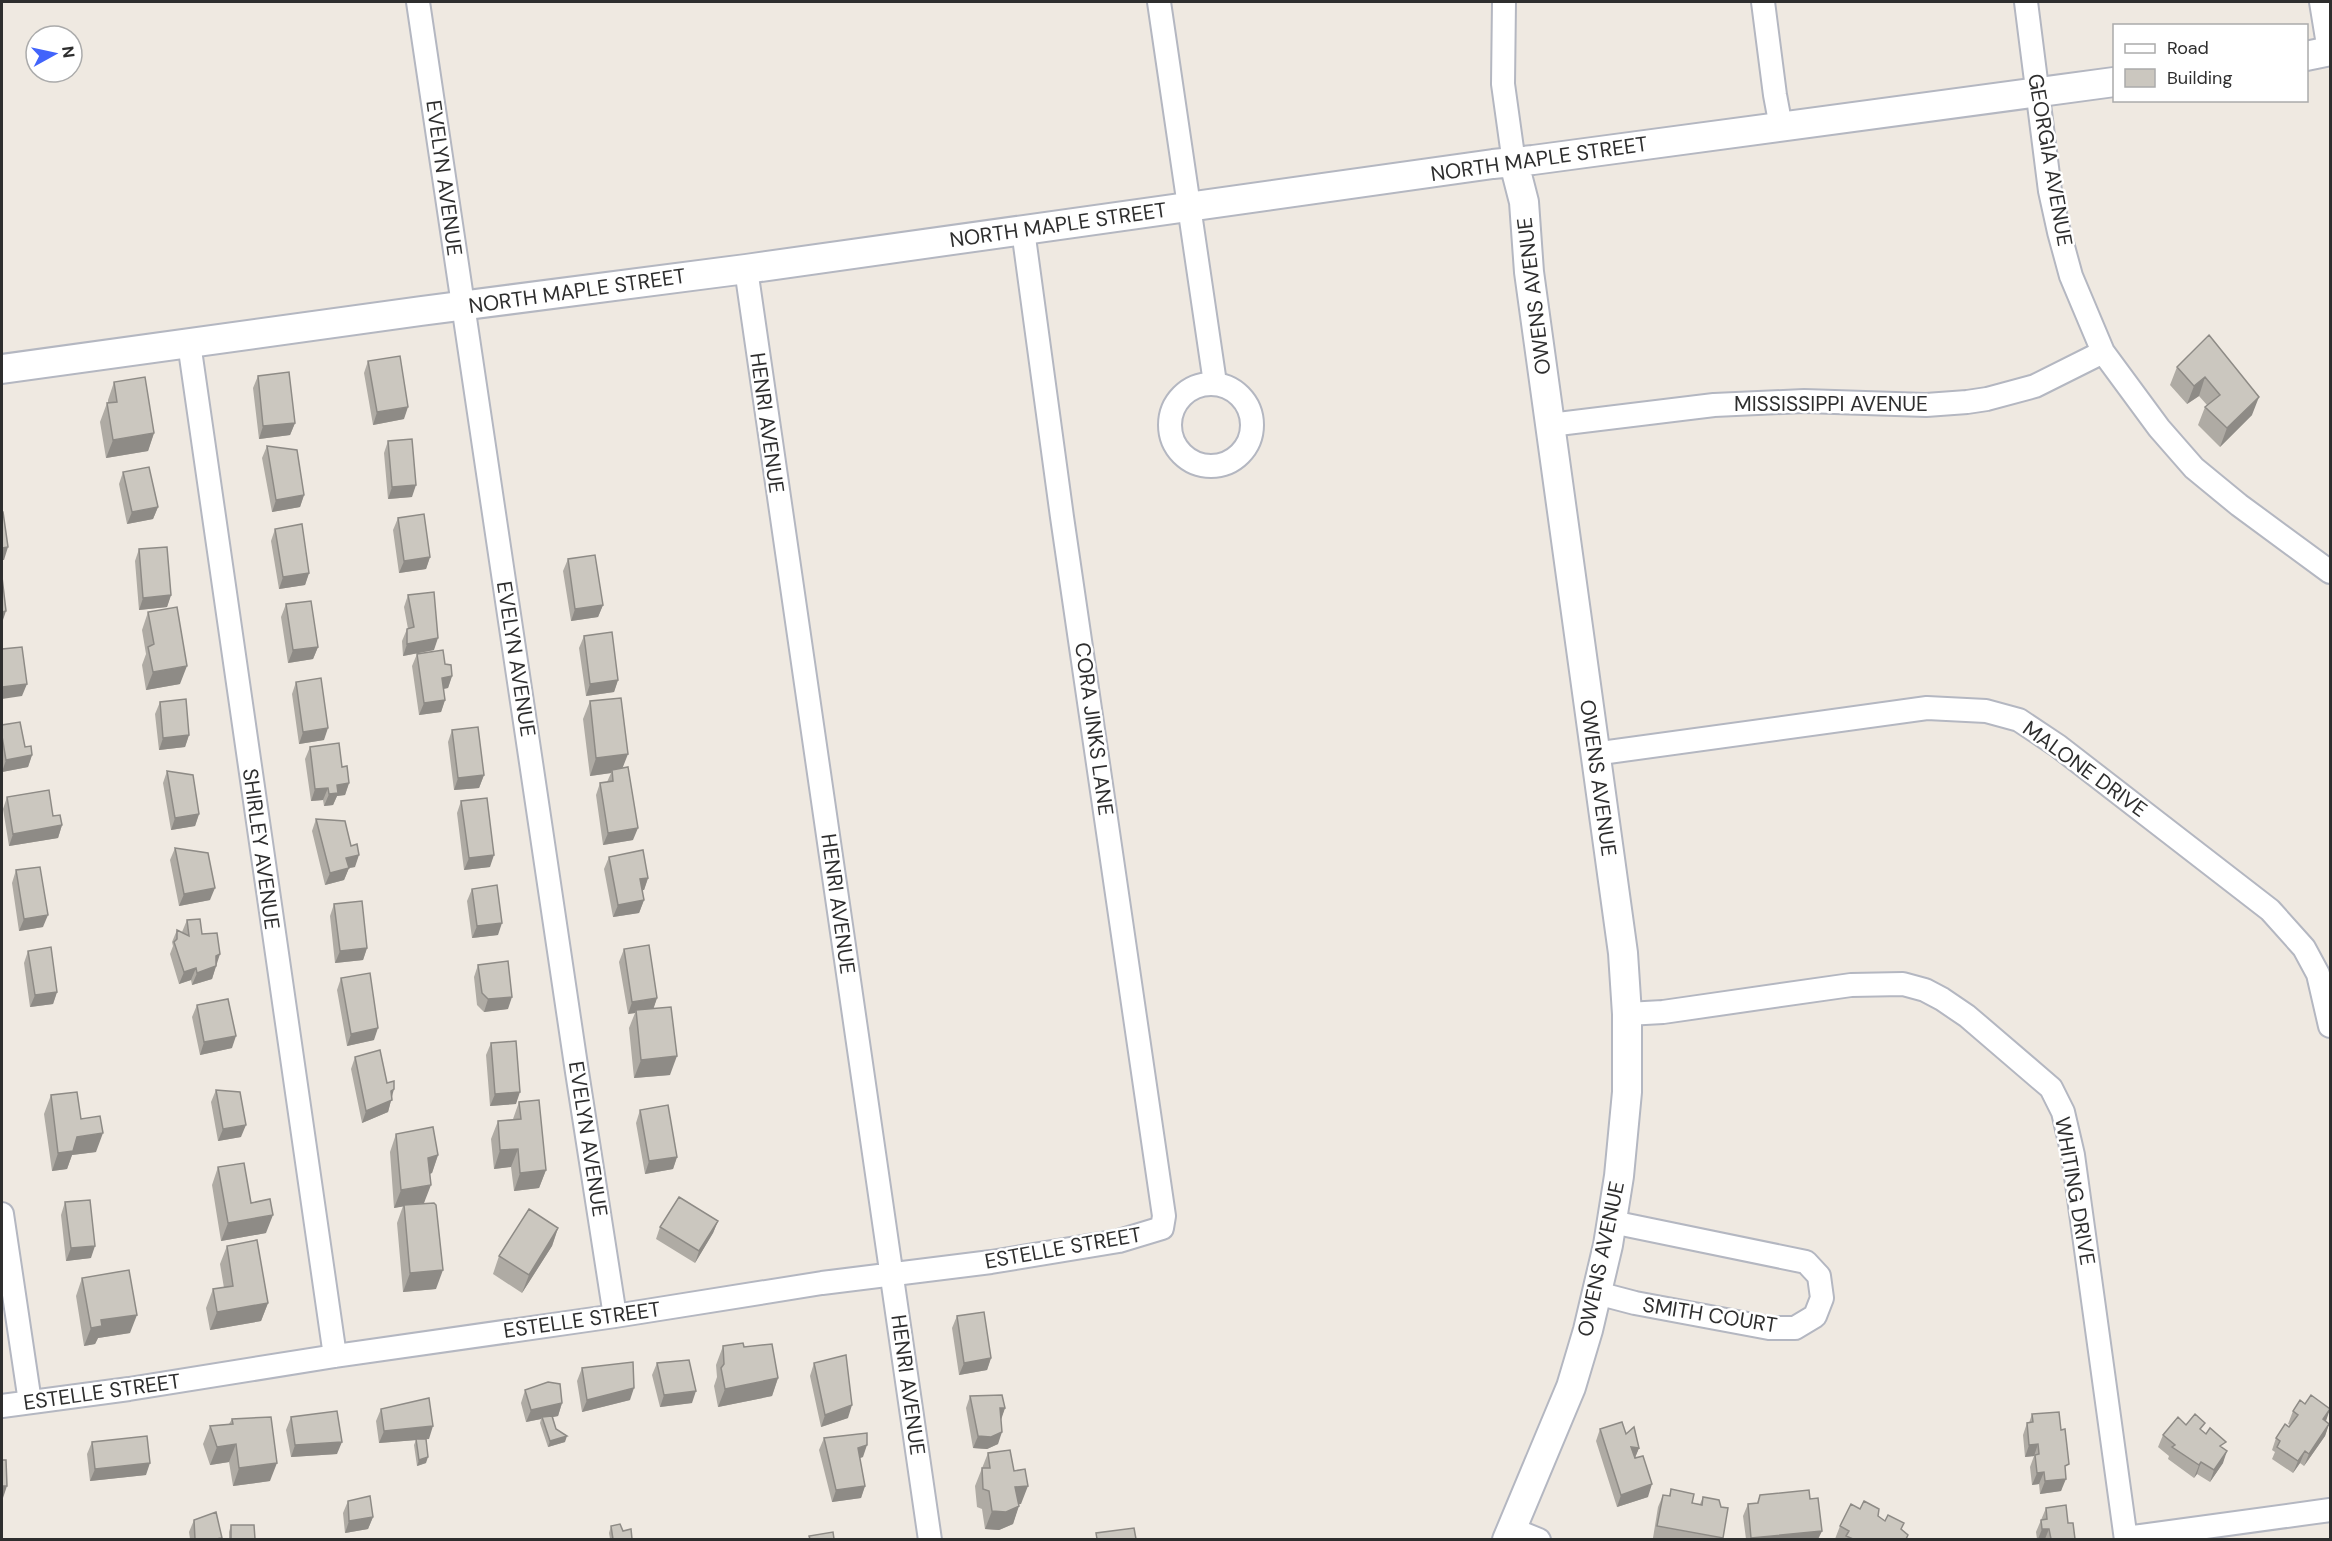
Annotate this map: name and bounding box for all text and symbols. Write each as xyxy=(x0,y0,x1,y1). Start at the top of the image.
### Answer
north arrow xyxy=(24,24,84,84)
legend xyxy=(2113,24,2308,102)
text: Road xyxy=(2167,36,2209,60)
text: N xyxy=(57,45,80,59)
text: Building xyxy=(2167,66,2232,90)
street label: GEORGIA AVENUE xyxy=(2021,71,2079,249)
street label: EVELYN AVENUE xyxy=(419,98,469,258)
street label: NORTH MAPLE STREET xyxy=(1429,130,1649,188)
street label: NORTH MAPLE STREET xyxy=(948,196,1168,254)
street label: OWENS AVENUE xyxy=(1510,216,1558,376)
street label: NORTH MAPLE STREET xyxy=(467,262,687,320)
street label: HENRI AVENUE xyxy=(743,351,791,495)
street label: MISSISSIPPI AVENUE xyxy=(1734,390,1928,418)
street label: EVELYN AVENUE xyxy=(490,579,542,739)
street label: CORA JINKS LANE xyxy=(1068,641,1120,817)
street label: OWENS AVENUE xyxy=(1573,698,1623,858)
street label: MALONE DRIVE xyxy=(2017,714,2153,824)
street label: SHIRLEY AVENUE xyxy=(236,767,286,931)
street label: HENRI AVENUE xyxy=(814,832,862,976)
street label: EVELYN AVENUE xyxy=(562,1059,614,1219)
street label: WHITING DRIVE xyxy=(2048,1115,2102,1267)
street label: OWENS AVENUE xyxy=(1571,1179,1631,1339)
street label: ESTELLE STREET xyxy=(983,1220,1144,1276)
street label: SMITH COURT xyxy=(1641,1291,1779,1339)
street label: ESTELLE STREET xyxy=(502,1295,663,1345)
street label: HENRI AVENUE xyxy=(884,1313,932,1457)
street label: ESTELLE STREET xyxy=(22,1367,183,1417)

